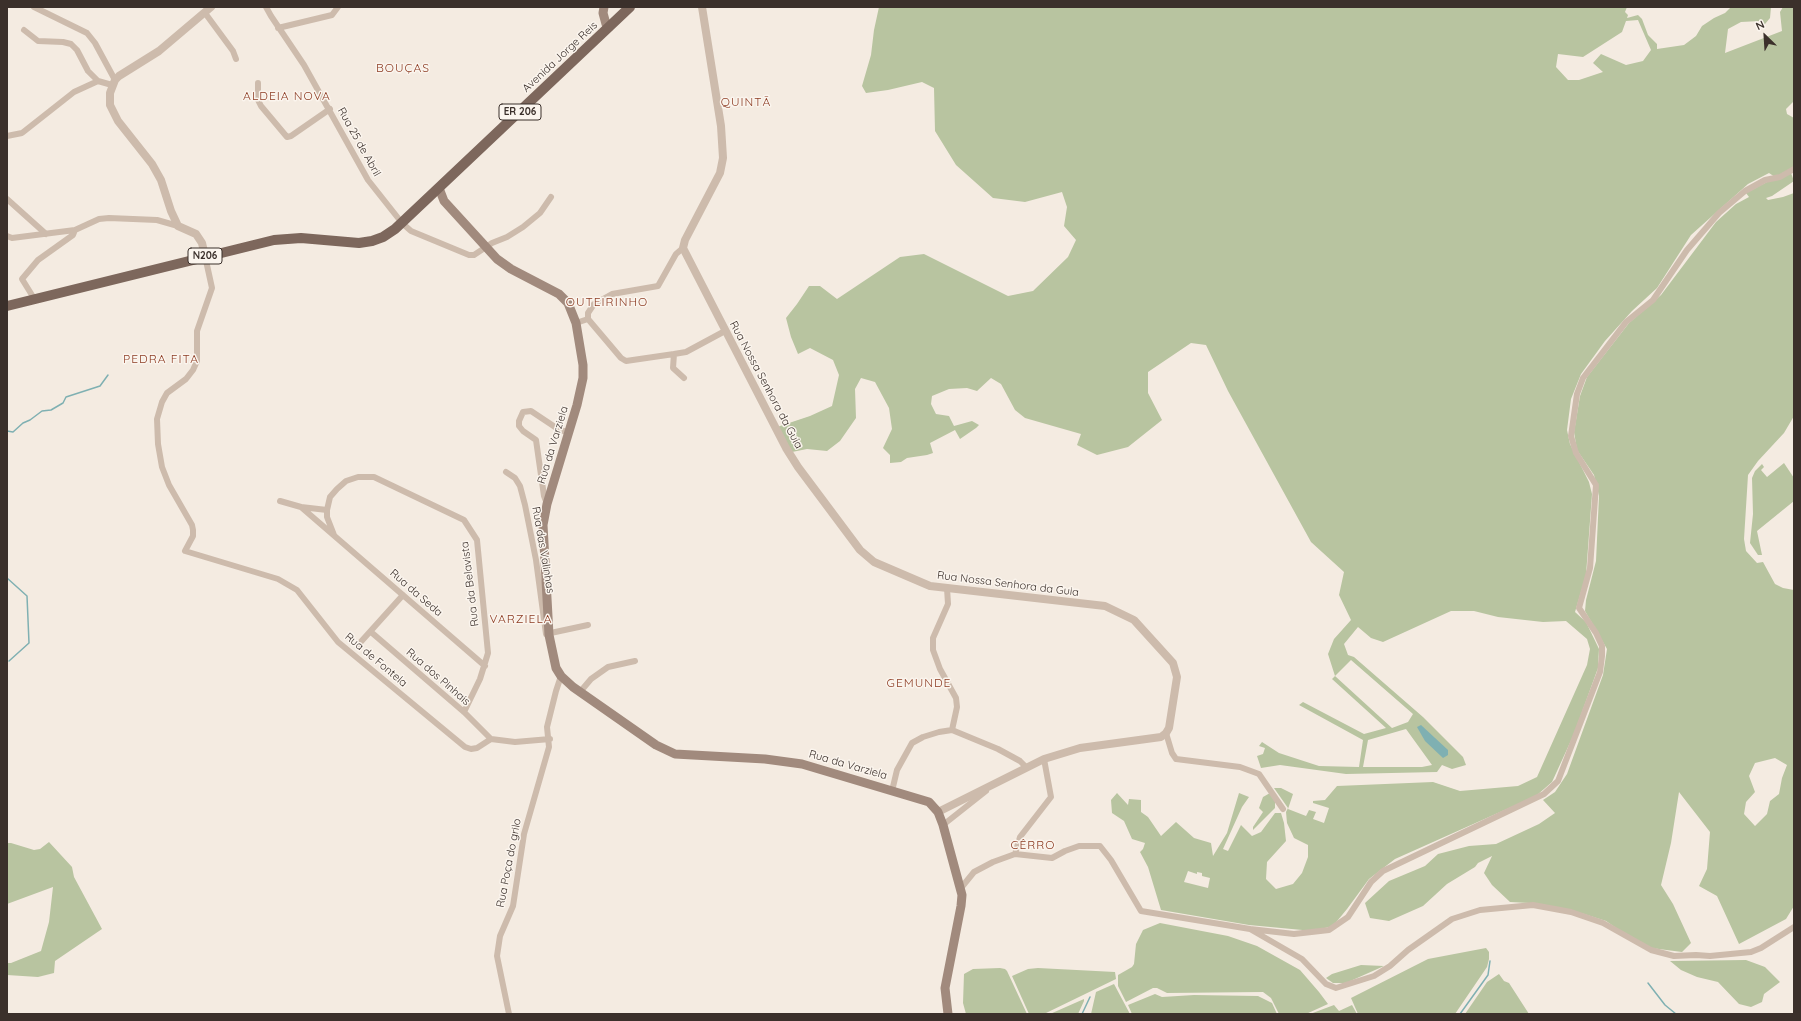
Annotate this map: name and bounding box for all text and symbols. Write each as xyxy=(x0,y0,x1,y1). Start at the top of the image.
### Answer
north arrow xyxy=(1745,16,1785,56)
text: N xyxy=(1753,17,1767,33)
street label: Avenida Jorge Reis xyxy=(520,19,600,95)
district label: BOUÇAS xyxy=(376,61,430,75)
district label: ALDEIA NOVA xyxy=(243,89,331,103)
district label: QUINTÃ xyxy=(721,95,771,109)
road number: ER 206 xyxy=(499,104,541,120)
street label: Rua 25 de Abril xyxy=(335,105,383,179)
road number: N206 xyxy=(188,248,222,264)
district label: OUTEIRINHO xyxy=(566,295,648,309)
street label: Rua Nossa Senhora da Guia xyxy=(727,319,805,451)
district label: PEDRA FITA xyxy=(123,352,199,366)
street label: Rua da Varziela xyxy=(535,405,571,485)
street label: Rua das Valinhas xyxy=(529,506,557,594)
street label: Rua da Belavista xyxy=(458,541,482,627)
street label: Rua da Seda xyxy=(387,567,445,619)
street label: Rua Nossa Senhora da Guia xyxy=(936,569,1080,599)
district label: VARZIELA xyxy=(489,612,553,626)
street label: Rua de Fontela xyxy=(342,630,410,690)
street label: Rua dos Pinhais xyxy=(403,646,473,708)
district label: GEMUNDE xyxy=(887,676,951,690)
street label: Rua da Varziela xyxy=(807,748,889,782)
street label: Rua Poça do grilo xyxy=(494,817,524,909)
district label: CÊRRO xyxy=(1011,838,1055,852)

